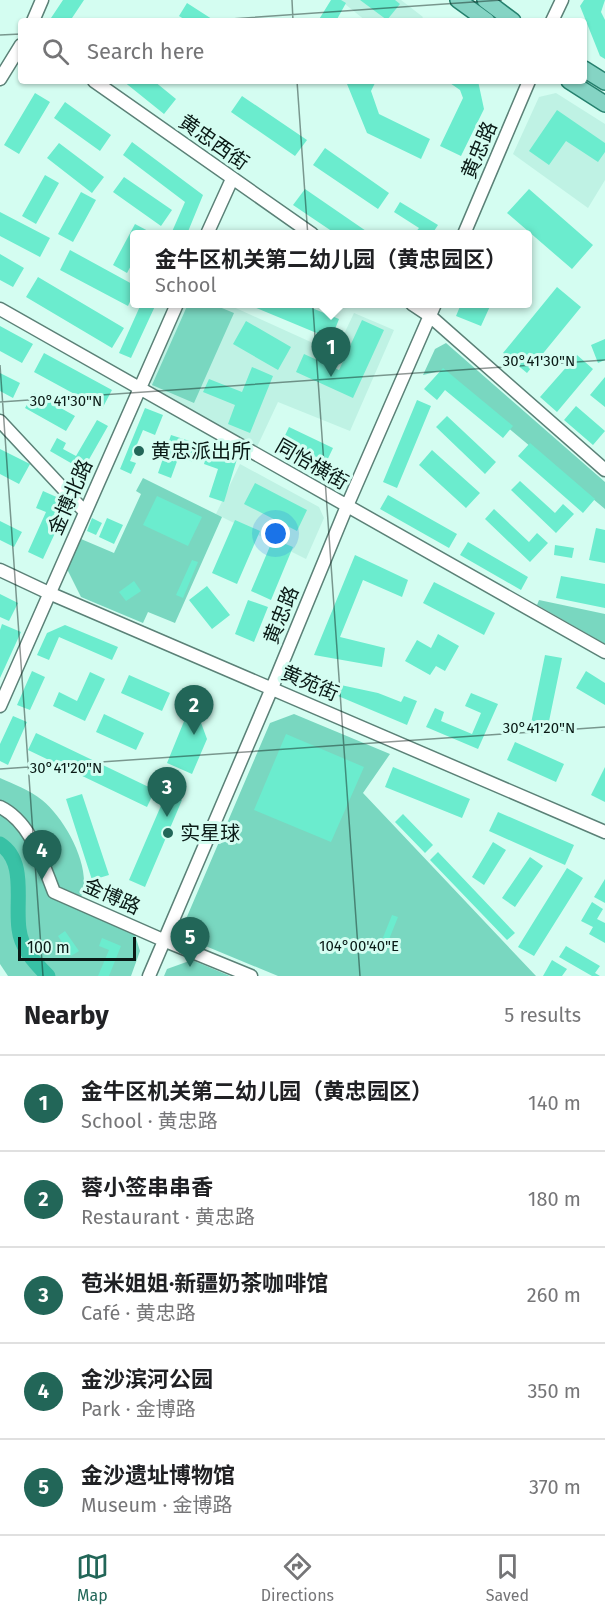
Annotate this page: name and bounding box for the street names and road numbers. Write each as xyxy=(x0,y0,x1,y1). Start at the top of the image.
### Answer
street label: 黄忠西街 xyxy=(174,109,254,175)
street label: 黄忠路 xyxy=(456,118,502,182)
street label: 同怡横街 xyxy=(271,434,353,494)
street label: 金博北路 xyxy=(43,456,97,538)
street label: 黄忠路 xyxy=(259,583,303,647)
street label: 黄苑街 xyxy=(278,660,342,706)
street label: 金博路 xyxy=(80,873,144,919)

